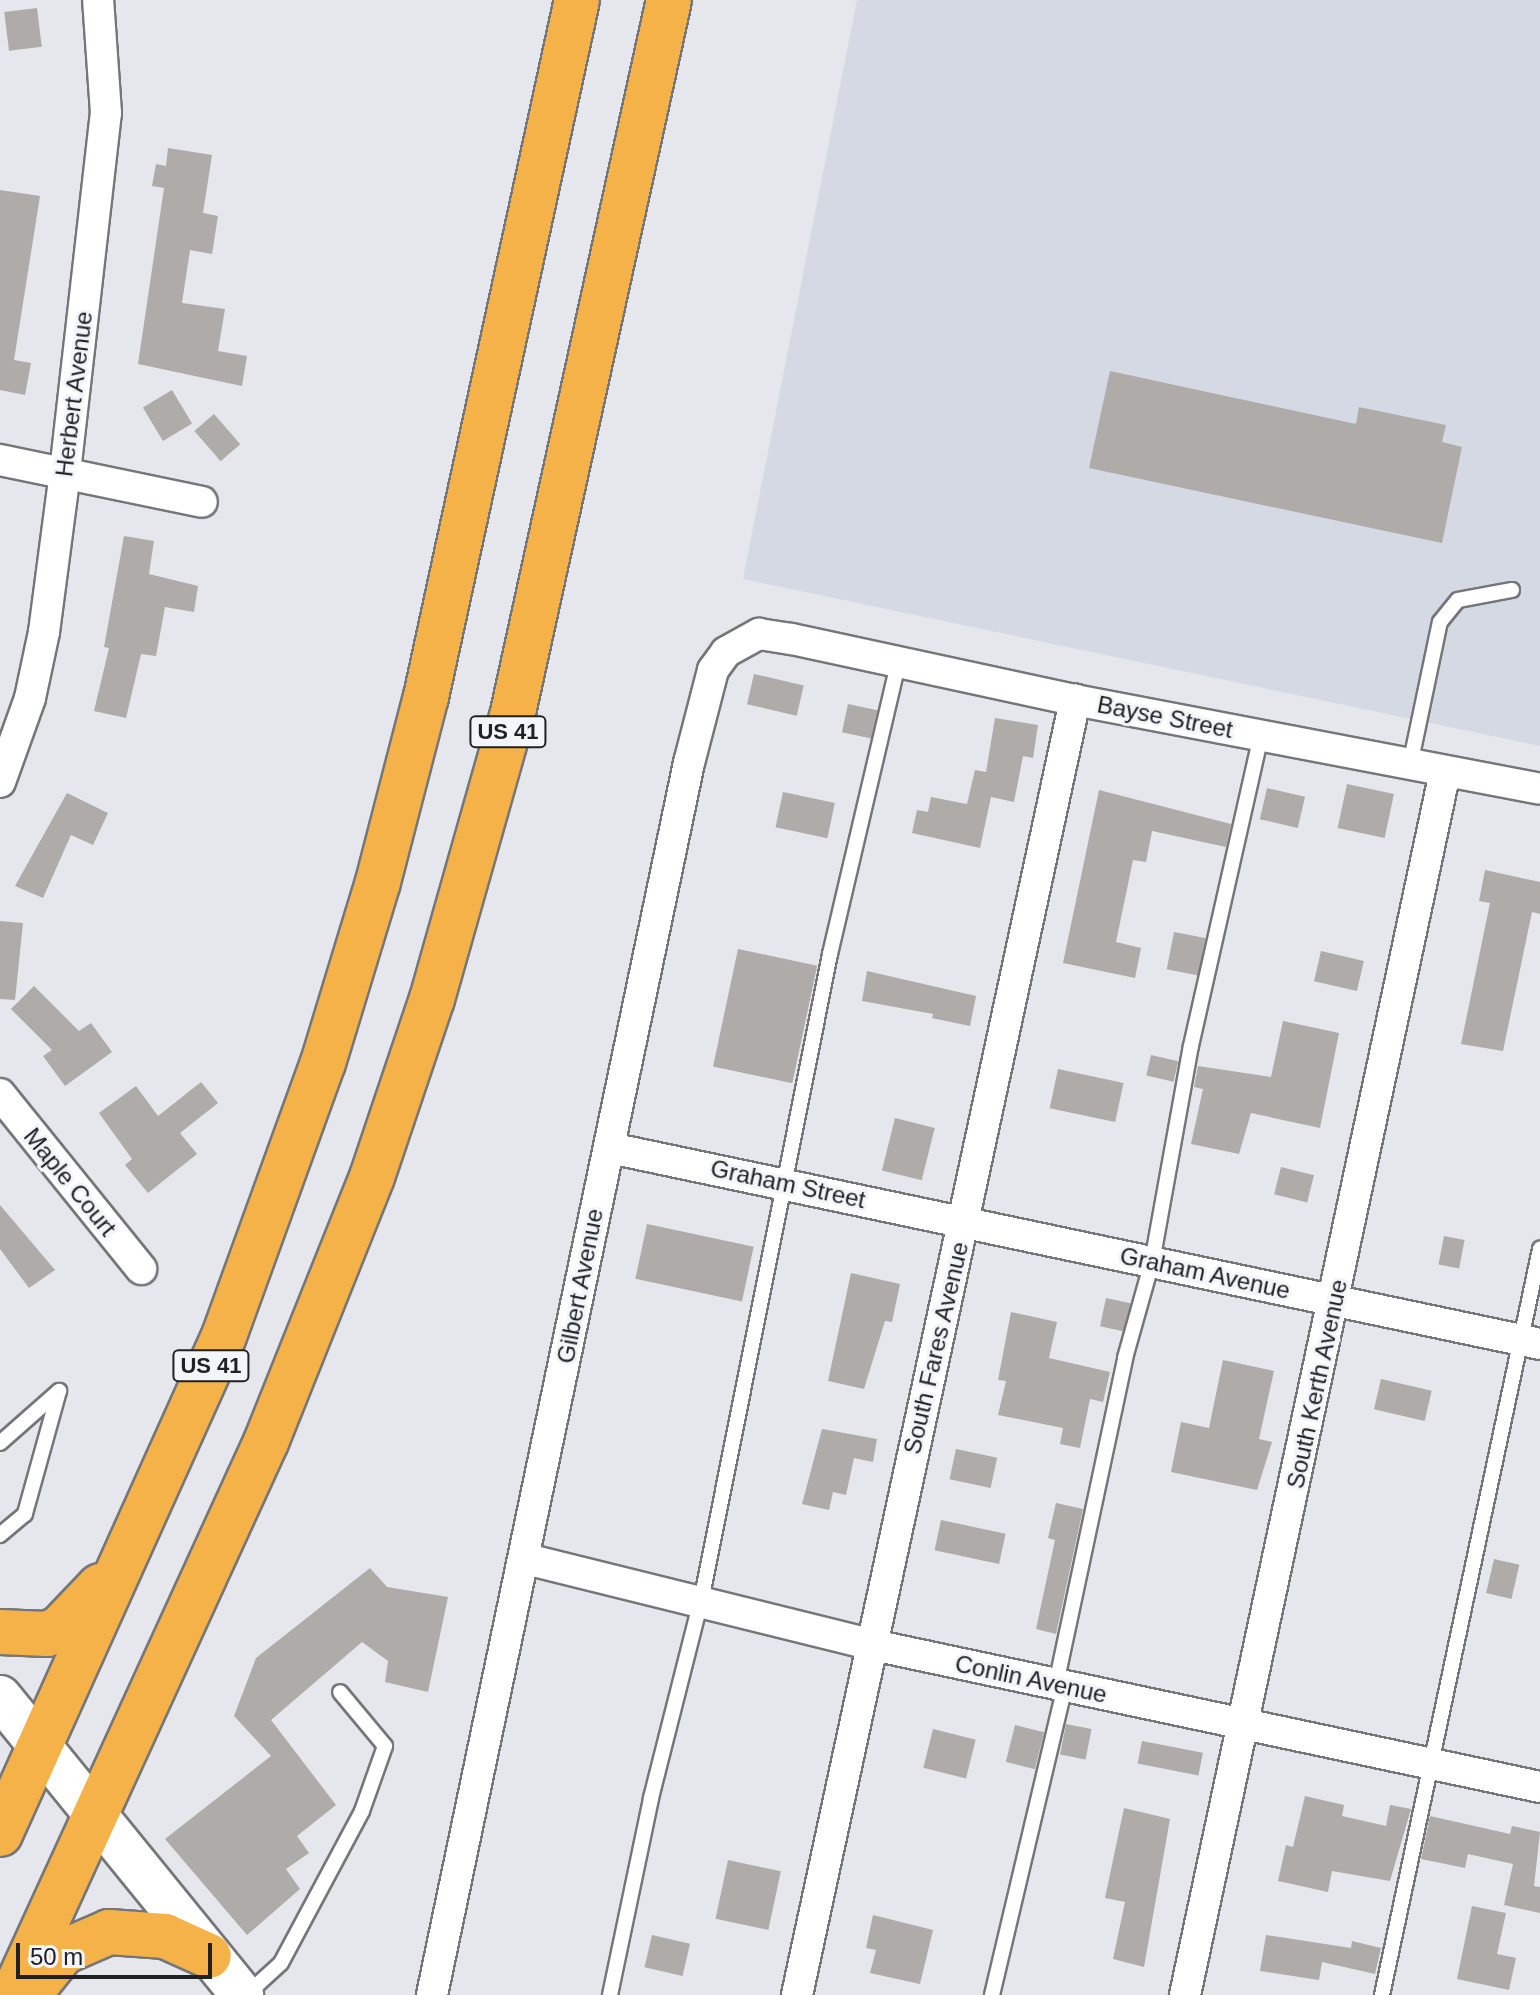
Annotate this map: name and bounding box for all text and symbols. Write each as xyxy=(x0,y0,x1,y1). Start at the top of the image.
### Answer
street label: Herbert Avenue xyxy=(49,309,99,479)
street label: Bayse Street xyxy=(1095,690,1235,744)
road number: US 41 xyxy=(468,714,548,750)
street label: Maple Court xyxy=(18,1122,122,1242)
street label: Graham Street xyxy=(708,1154,868,1214)
street label: Gilbert Avenue xyxy=(551,1206,609,1366)
street label: South Fares Avenue xyxy=(897,1238,975,1458)
street label: Graham Avenue xyxy=(1117,1241,1293,1305)
street label: South Kerth Avenue xyxy=(1281,1276,1353,1492)
road number: US 41 xyxy=(171,1348,251,1384)
street label: Conlin Avenue xyxy=(952,1649,1110,1709)
scale bar xyxy=(20,1927,216,1977)
text: 50 m xyxy=(30,1943,83,1970)

